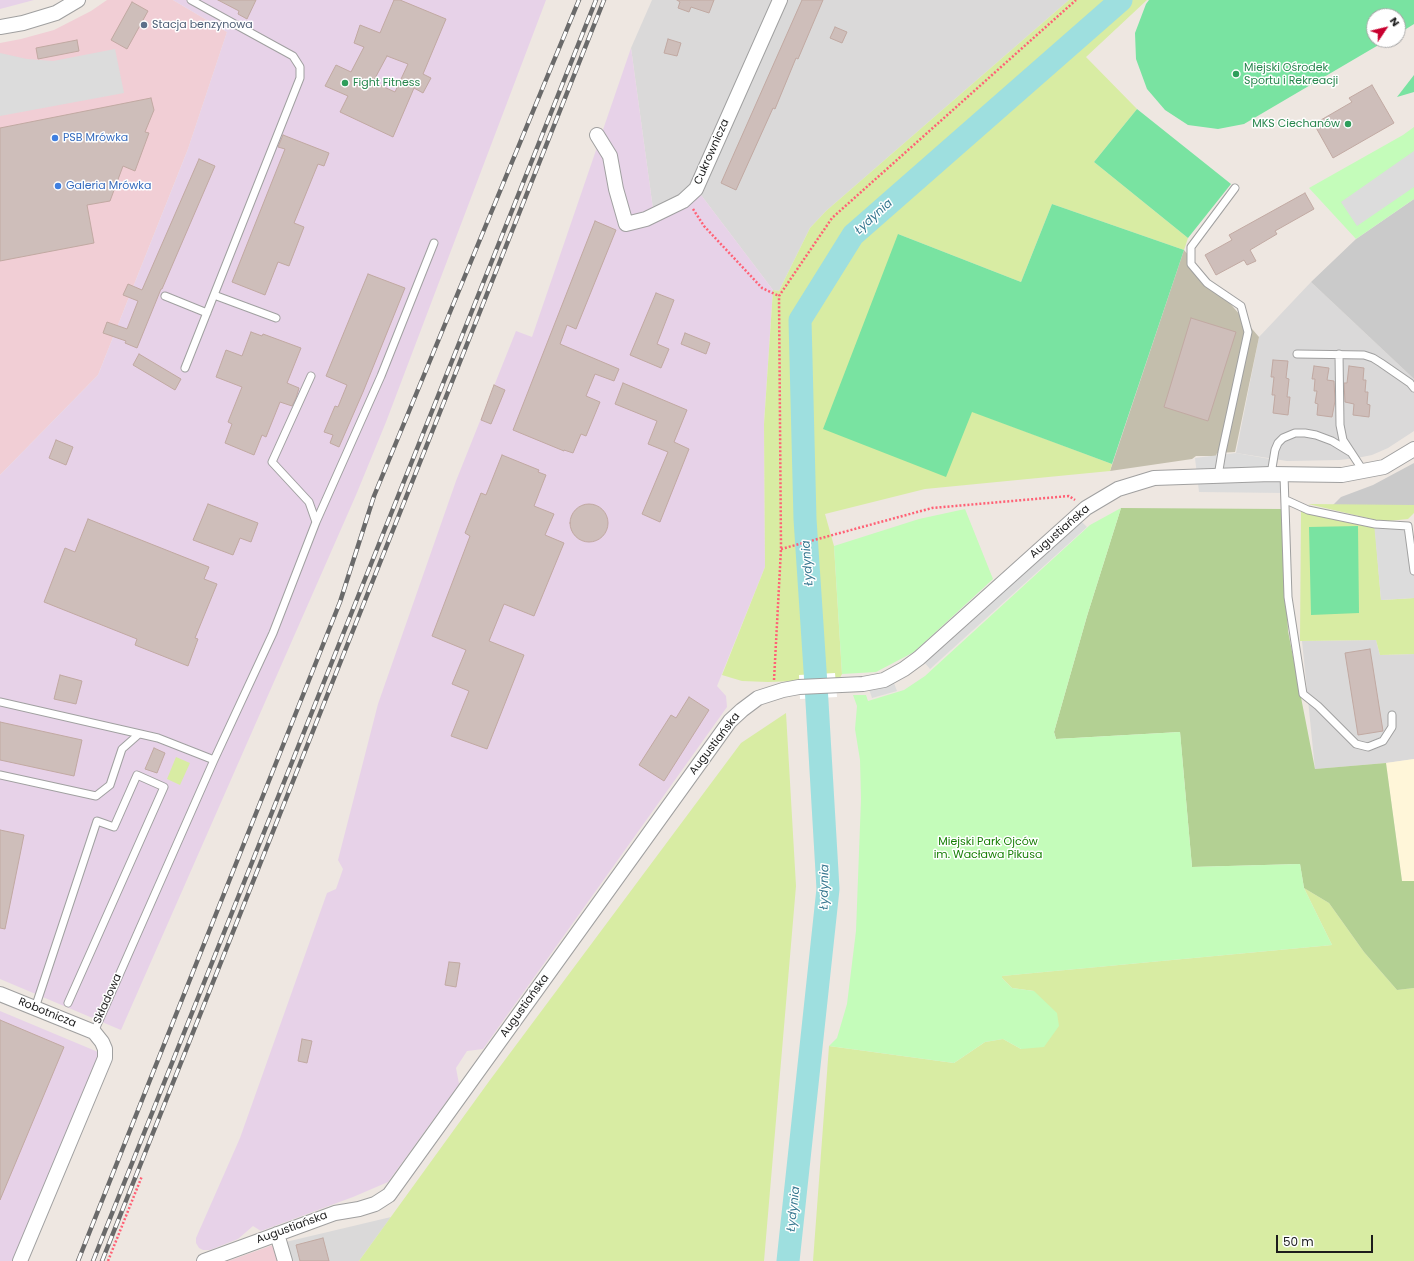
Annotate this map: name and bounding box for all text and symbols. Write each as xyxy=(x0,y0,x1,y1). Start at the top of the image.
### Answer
north arrow xyxy=(1366,8,1406,48)
text: N xyxy=(1386,14,1404,30)
place label: Stacja benzynowa xyxy=(152,18,253,32)
marker: Stacja benzynowa xyxy=(139,20,149,30)
place label: Miejski Ośrodek Sportu i Rekreacji xyxy=(1244,61,1338,87)
marker: Miejski Ośrodek Sportu i Rekreacji xyxy=(1231,69,1241,79)
place label: Fight Fitness xyxy=(353,76,420,90)
marker: Fight Fitness xyxy=(340,78,350,88)
street label: Cukrownicza xyxy=(692,117,732,187)
place label: MKS Ciechanów xyxy=(1252,117,1340,131)
marker: MKS Ciechanów xyxy=(1343,119,1353,129)
place label: PSB Mrówka xyxy=(63,131,128,145)
marker: PSB Mrówka xyxy=(50,133,60,143)
place label: Galeria Mrówka xyxy=(66,179,151,193)
marker: Galeria Mrówka xyxy=(53,181,63,191)
water label: Łydynia xyxy=(852,196,896,238)
street label: Augustiańska xyxy=(1027,503,1093,561)
water label: Łydynia xyxy=(799,540,817,586)
street label: Augustiańska xyxy=(687,711,743,777)
park label: Miejski Park Ojców im. Wacława Pikusa xyxy=(934,835,1042,861)
water label: Łydynia xyxy=(817,864,833,910)
street label: Składowa xyxy=(91,972,125,1026)
street label: Augustiańska xyxy=(498,972,552,1040)
street label: Robotnicza xyxy=(16,995,78,1031)
water label: Łydynia xyxy=(784,1186,804,1232)
street label: Augustiańska xyxy=(255,1209,329,1247)
scale bar xyxy=(1278,1227,1375,1253)
text: 50 m xyxy=(1283,1233,1314,1250)

